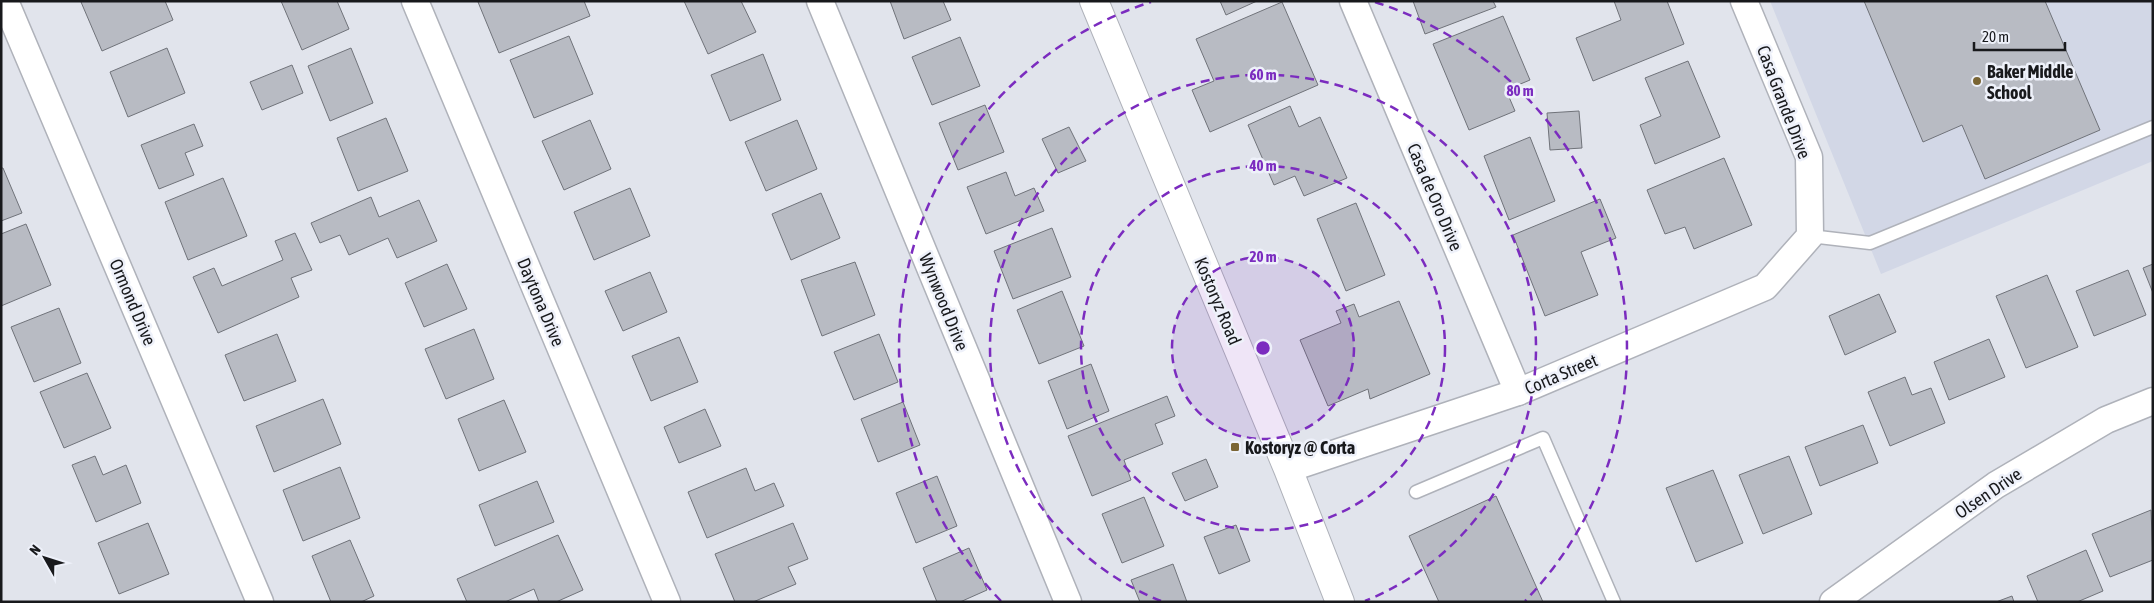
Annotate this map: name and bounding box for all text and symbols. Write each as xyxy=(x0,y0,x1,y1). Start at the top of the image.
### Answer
scale bar xyxy=(1974,20,2065,52)
text: 20 m xyxy=(1982,28,2009,45)
street label: Casa Grande Drive xyxy=(1753,43,1815,161)
place label: Baker Middle School xyxy=(1987,61,2073,103)
text: 60 m xyxy=(1250,66,1277,83)
marker: Baker Middle School xyxy=(1971,75,1983,87)
text: 80 m xyxy=(1507,82,1534,99)
street label: Casa de Oro Drive xyxy=(1403,140,1467,254)
text: 40 m xyxy=(1249,157,1277,174)
text: 20 m xyxy=(1250,248,1277,265)
street label: Wynwood Drive xyxy=(915,250,973,354)
street label: Kostoryz Road xyxy=(1190,254,1246,348)
street label: Daytona Drive xyxy=(513,255,569,349)
street label: Ormond Drive xyxy=(105,256,161,348)
centre of rings xyxy=(1254,339,1272,357)
street label: Corta Street xyxy=(1521,349,1601,399)
place label: Kostoryz @ Corta xyxy=(1245,437,1355,458)
marker: Kostoryz @ Corta xyxy=(1229,441,1241,453)
street label: Olsen Drive xyxy=(1951,463,2025,523)
north arrow xyxy=(20,533,70,583)
text: N xyxy=(26,542,44,558)

